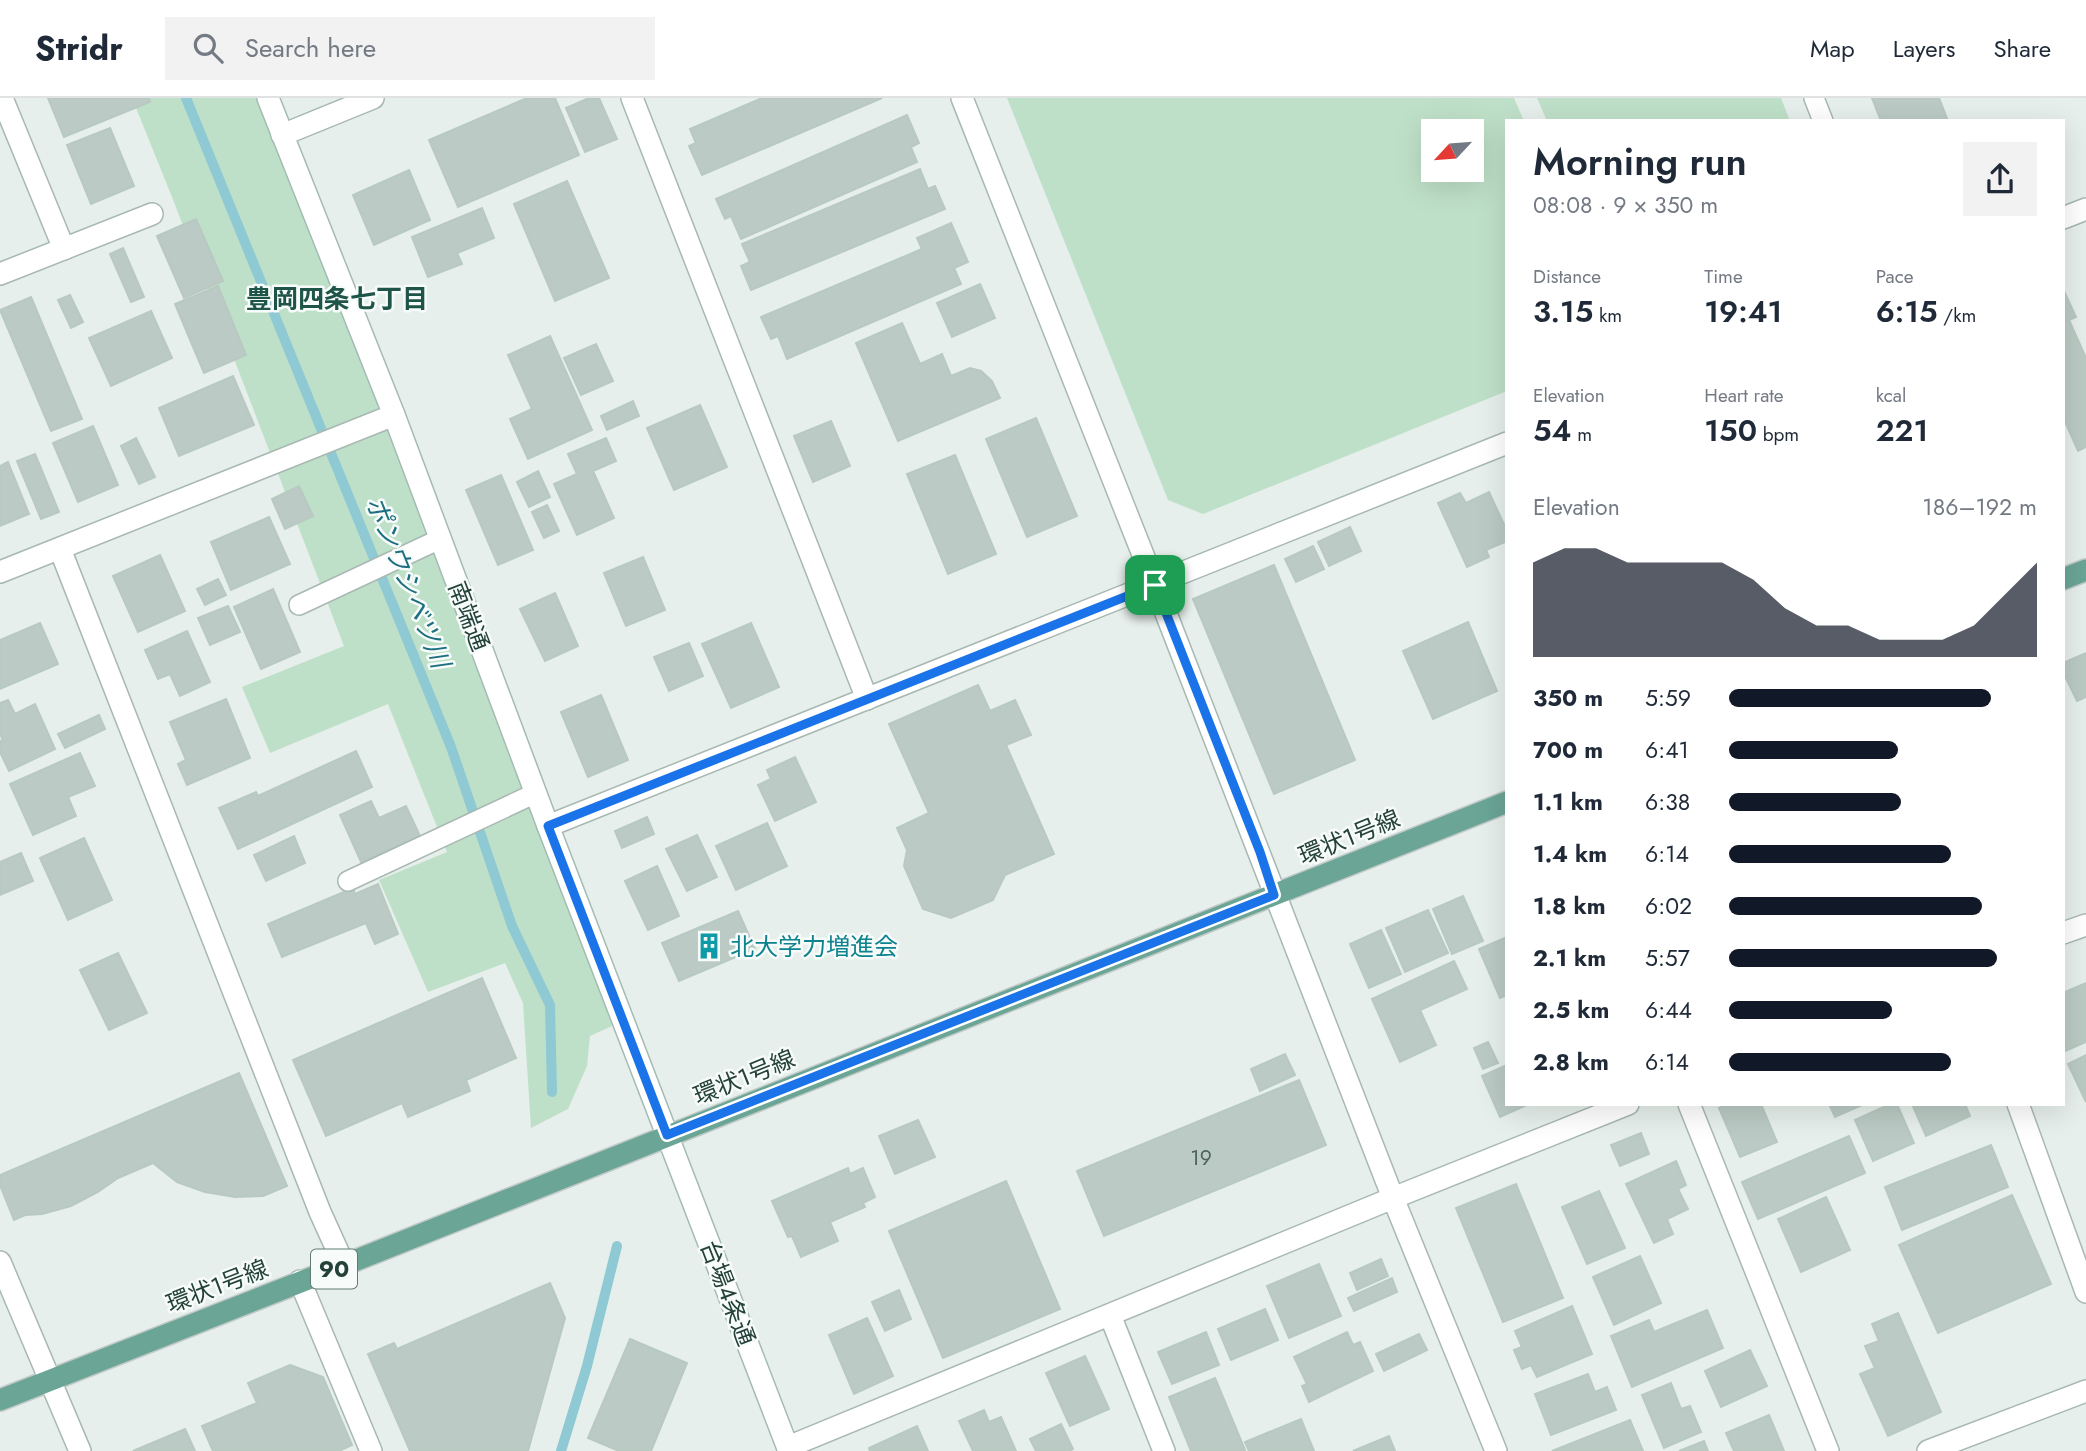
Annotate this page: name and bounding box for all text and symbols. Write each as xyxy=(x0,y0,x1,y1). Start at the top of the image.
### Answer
search box xyxy=(165,17,655,80)
text: Stridr xyxy=(35,25,123,72)
icon: search xyxy=(189,29,227,67)
text: Search here xyxy=(245,29,376,67)
text: Map xyxy=(1810,31,1855,66)
text: Layers xyxy=(1893,31,1955,66)
text: Share xyxy=(1993,31,2051,66)
north arrow xyxy=(1421,119,1484,182)
map controls xyxy=(1421,119,1484,182)
text: Morning run xyxy=(1533,134,1747,189)
button: share xyxy=(1963,142,2037,216)
text: 08:08 · 9 × 350 m xyxy=(1533,188,1718,222)
text: Distance xyxy=(1533,263,1601,290)
text: Time xyxy=(1704,263,1743,290)
text: Pace xyxy=(1876,263,1914,290)
district label: 豊岡四条七丁目 xyxy=(246,280,428,318)
text: 3.15 xyxy=(1533,290,1593,333)
text: 19:41 xyxy=(1704,290,1782,333)
text: 6:15 xyxy=(1876,290,1938,333)
text: km xyxy=(1593,302,1622,329)
text: /km xyxy=(1938,302,1976,329)
text: Elevation xyxy=(1533,382,1605,409)
text: Heart rate xyxy=(1704,382,1784,409)
text: kcal xyxy=(1876,382,1906,409)
text: 54 xyxy=(1533,409,1571,452)
text: 150 xyxy=(1704,409,1757,452)
text: 221 xyxy=(1876,409,1928,452)
text: m xyxy=(1571,421,1592,448)
text: bpm xyxy=(1757,421,1799,448)
text: Elevation xyxy=(1533,490,1620,524)
text: 186–192 m xyxy=(1922,490,2037,524)
water label: ポンウシベツ川 xyxy=(356,491,461,676)
pin xyxy=(1125,555,1185,615)
icon: arrive xyxy=(1136,566,1174,604)
street label: 南端通 xyxy=(440,576,498,656)
text: 350 m xyxy=(1533,681,1603,715)
text: 5:59 xyxy=(1645,681,1691,715)
text: 700 m xyxy=(1533,733,1603,767)
text: 6:41 xyxy=(1645,733,1689,767)
text: 1.1 km xyxy=(1533,785,1603,819)
text: 6:38 xyxy=(1645,785,1690,819)
street label: 環状1号線 xyxy=(1293,801,1405,873)
text: 1.4 km xyxy=(1533,837,1607,871)
text: 6:14 xyxy=(1645,837,1689,871)
text: 1.8 km xyxy=(1533,889,1606,923)
text: 6:02 xyxy=(1645,889,1692,923)
place label: 北大学力増進会 xyxy=(730,929,898,964)
building icon: 北大学力増進会 xyxy=(694,931,724,961)
text: 2.1 km xyxy=(1533,941,1606,975)
text: 5:57 xyxy=(1645,941,1690,975)
text: 2.5 km xyxy=(1533,993,1609,1027)
text: 6:44 xyxy=(1645,993,1692,1027)
street label: 環状1号線 xyxy=(688,1041,800,1113)
text: 2.8 km xyxy=(1533,1045,1609,1079)
text: 6:14 xyxy=(1645,1045,1689,1079)
house number: 19 xyxy=(1190,1143,1212,1173)
street label: 台場4条通 xyxy=(692,1235,764,1351)
road number: 90 xyxy=(311,1250,357,1288)
street label: 環状1号線 xyxy=(161,1251,273,1321)

